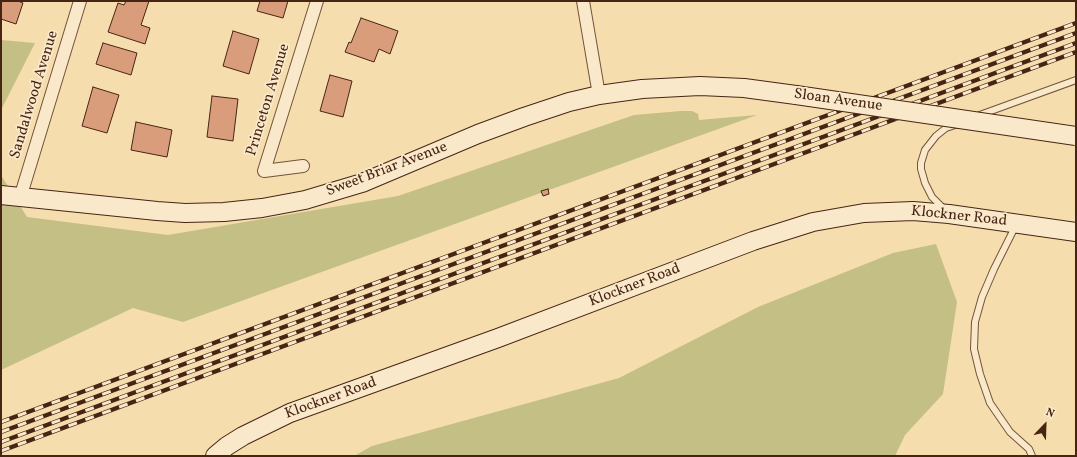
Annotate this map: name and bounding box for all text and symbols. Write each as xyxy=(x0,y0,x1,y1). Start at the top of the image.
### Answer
street label: Sandalwood Avenue xyxy=(7,29,63,161)
street label: Princeton Avenue xyxy=(243,42,295,158)
street label: Sloan Avenue xyxy=(793,86,883,116)
street label: Sweet Briar Avenue xyxy=(324,139,450,201)
street label: Klockner Road xyxy=(910,203,1008,231)
street label: Klockner Road xyxy=(587,260,683,312)
street label: Klockner Road xyxy=(283,374,379,424)
north arrow xyxy=(1025,405,1065,445)
text: N xyxy=(1043,405,1056,422)

